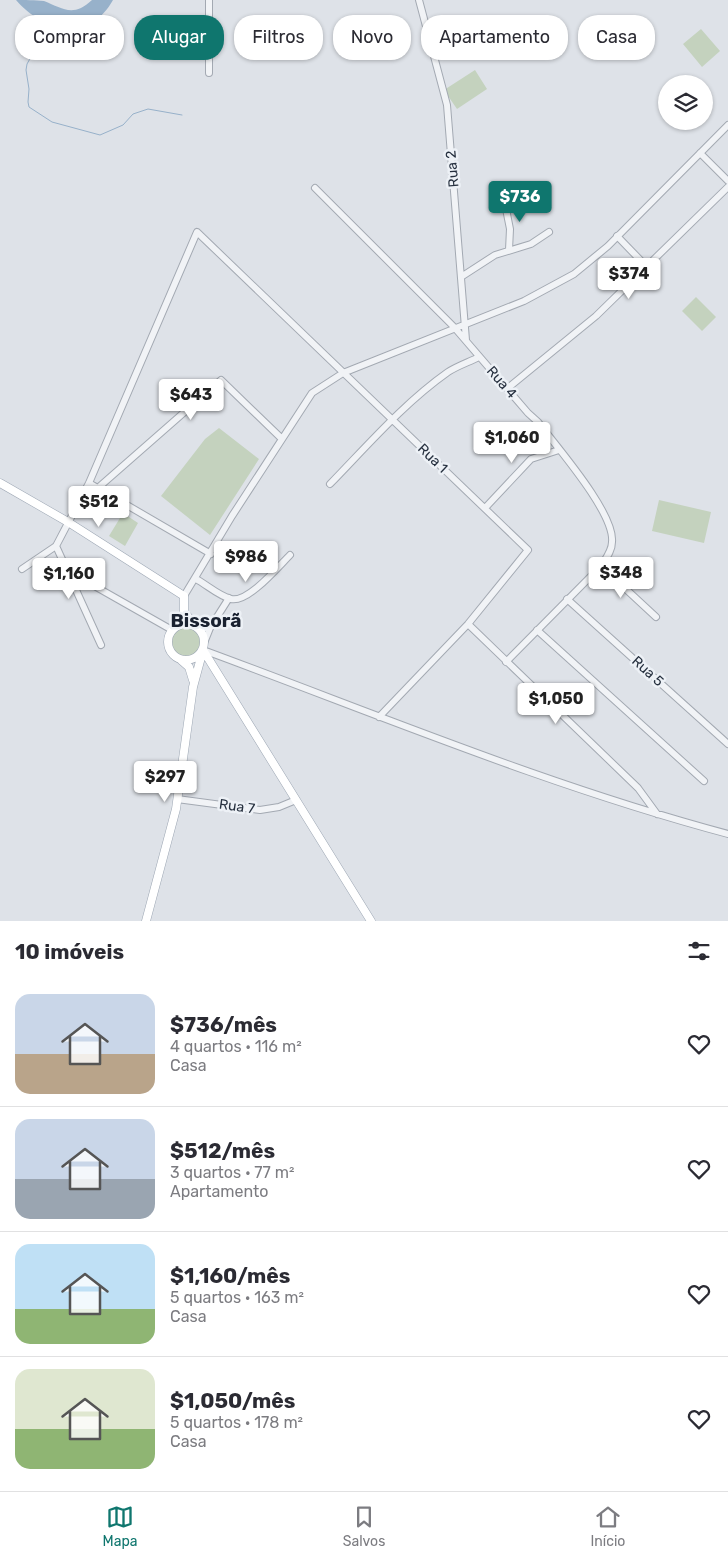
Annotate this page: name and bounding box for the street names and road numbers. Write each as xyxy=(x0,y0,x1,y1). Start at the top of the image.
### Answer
street label: Rua 2 xyxy=(442,150,463,188)
street label: Rua 4 xyxy=(483,363,521,402)
street label: Rua 1 xyxy=(414,440,451,477)
street label: Rua 5 xyxy=(628,653,667,690)
street label: Rua 7 xyxy=(218,796,256,817)

